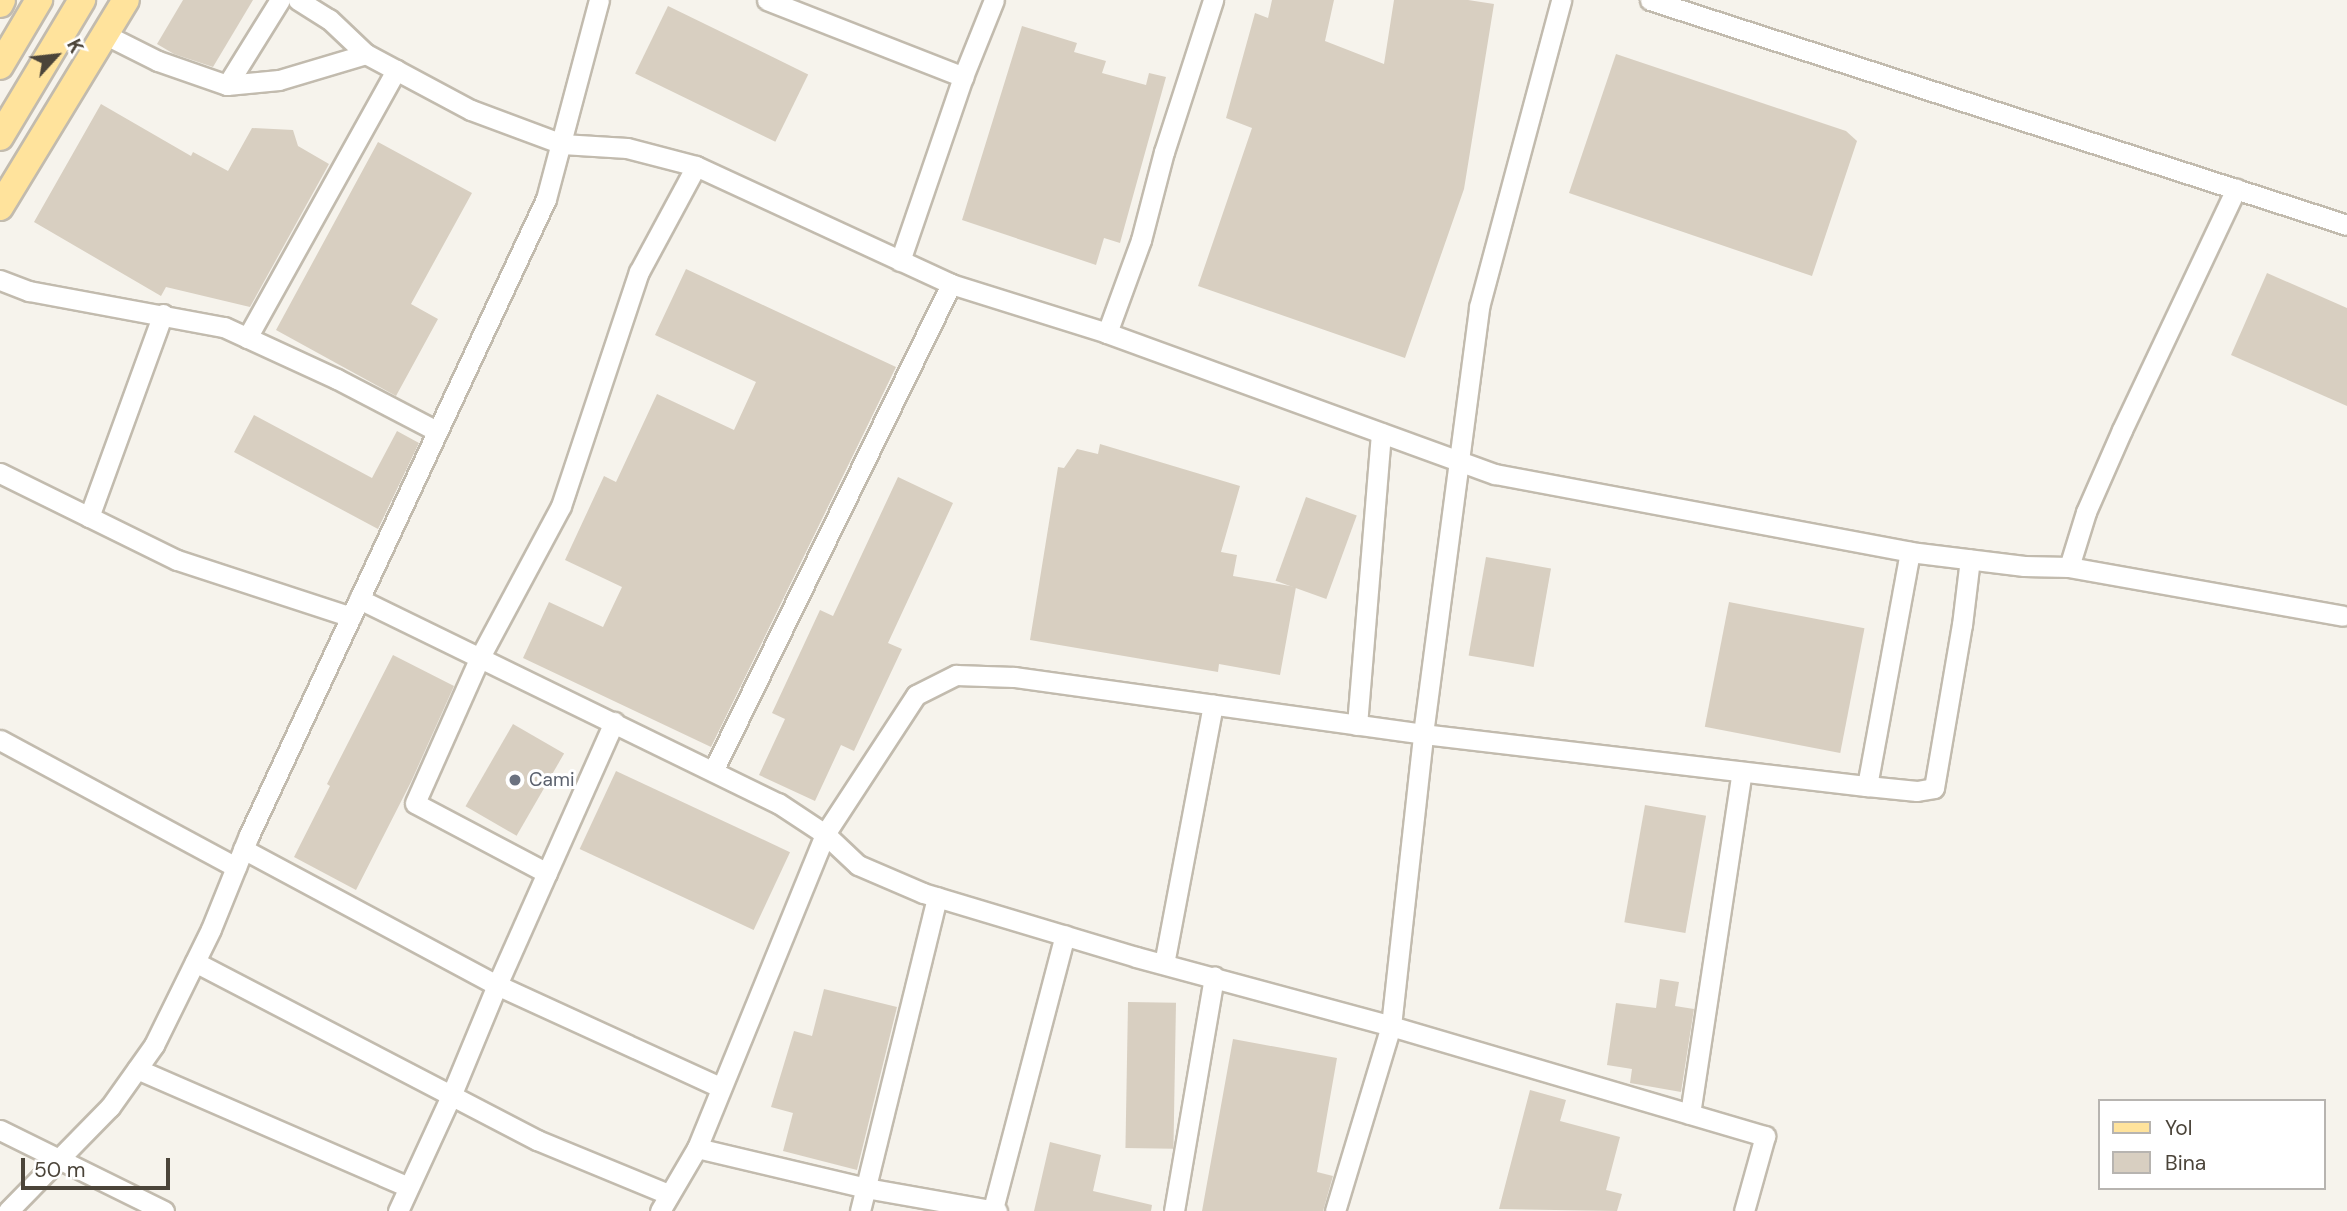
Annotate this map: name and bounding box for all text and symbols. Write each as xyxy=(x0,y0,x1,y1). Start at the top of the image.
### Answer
north arrow xyxy=(21,21,91,91)
text: K xyxy=(61,35,89,57)
place label: Cami xyxy=(529,769,574,791)
marker: Cami xyxy=(507,772,523,788)
legend xyxy=(2098,1099,2326,1190)
text: Yol xyxy=(2165,1114,2193,1142)
scale bar xyxy=(24,1144,173,1188)
text: Bina xyxy=(2165,1149,2206,1177)
text: 50 m xyxy=(34,1156,85,1184)

